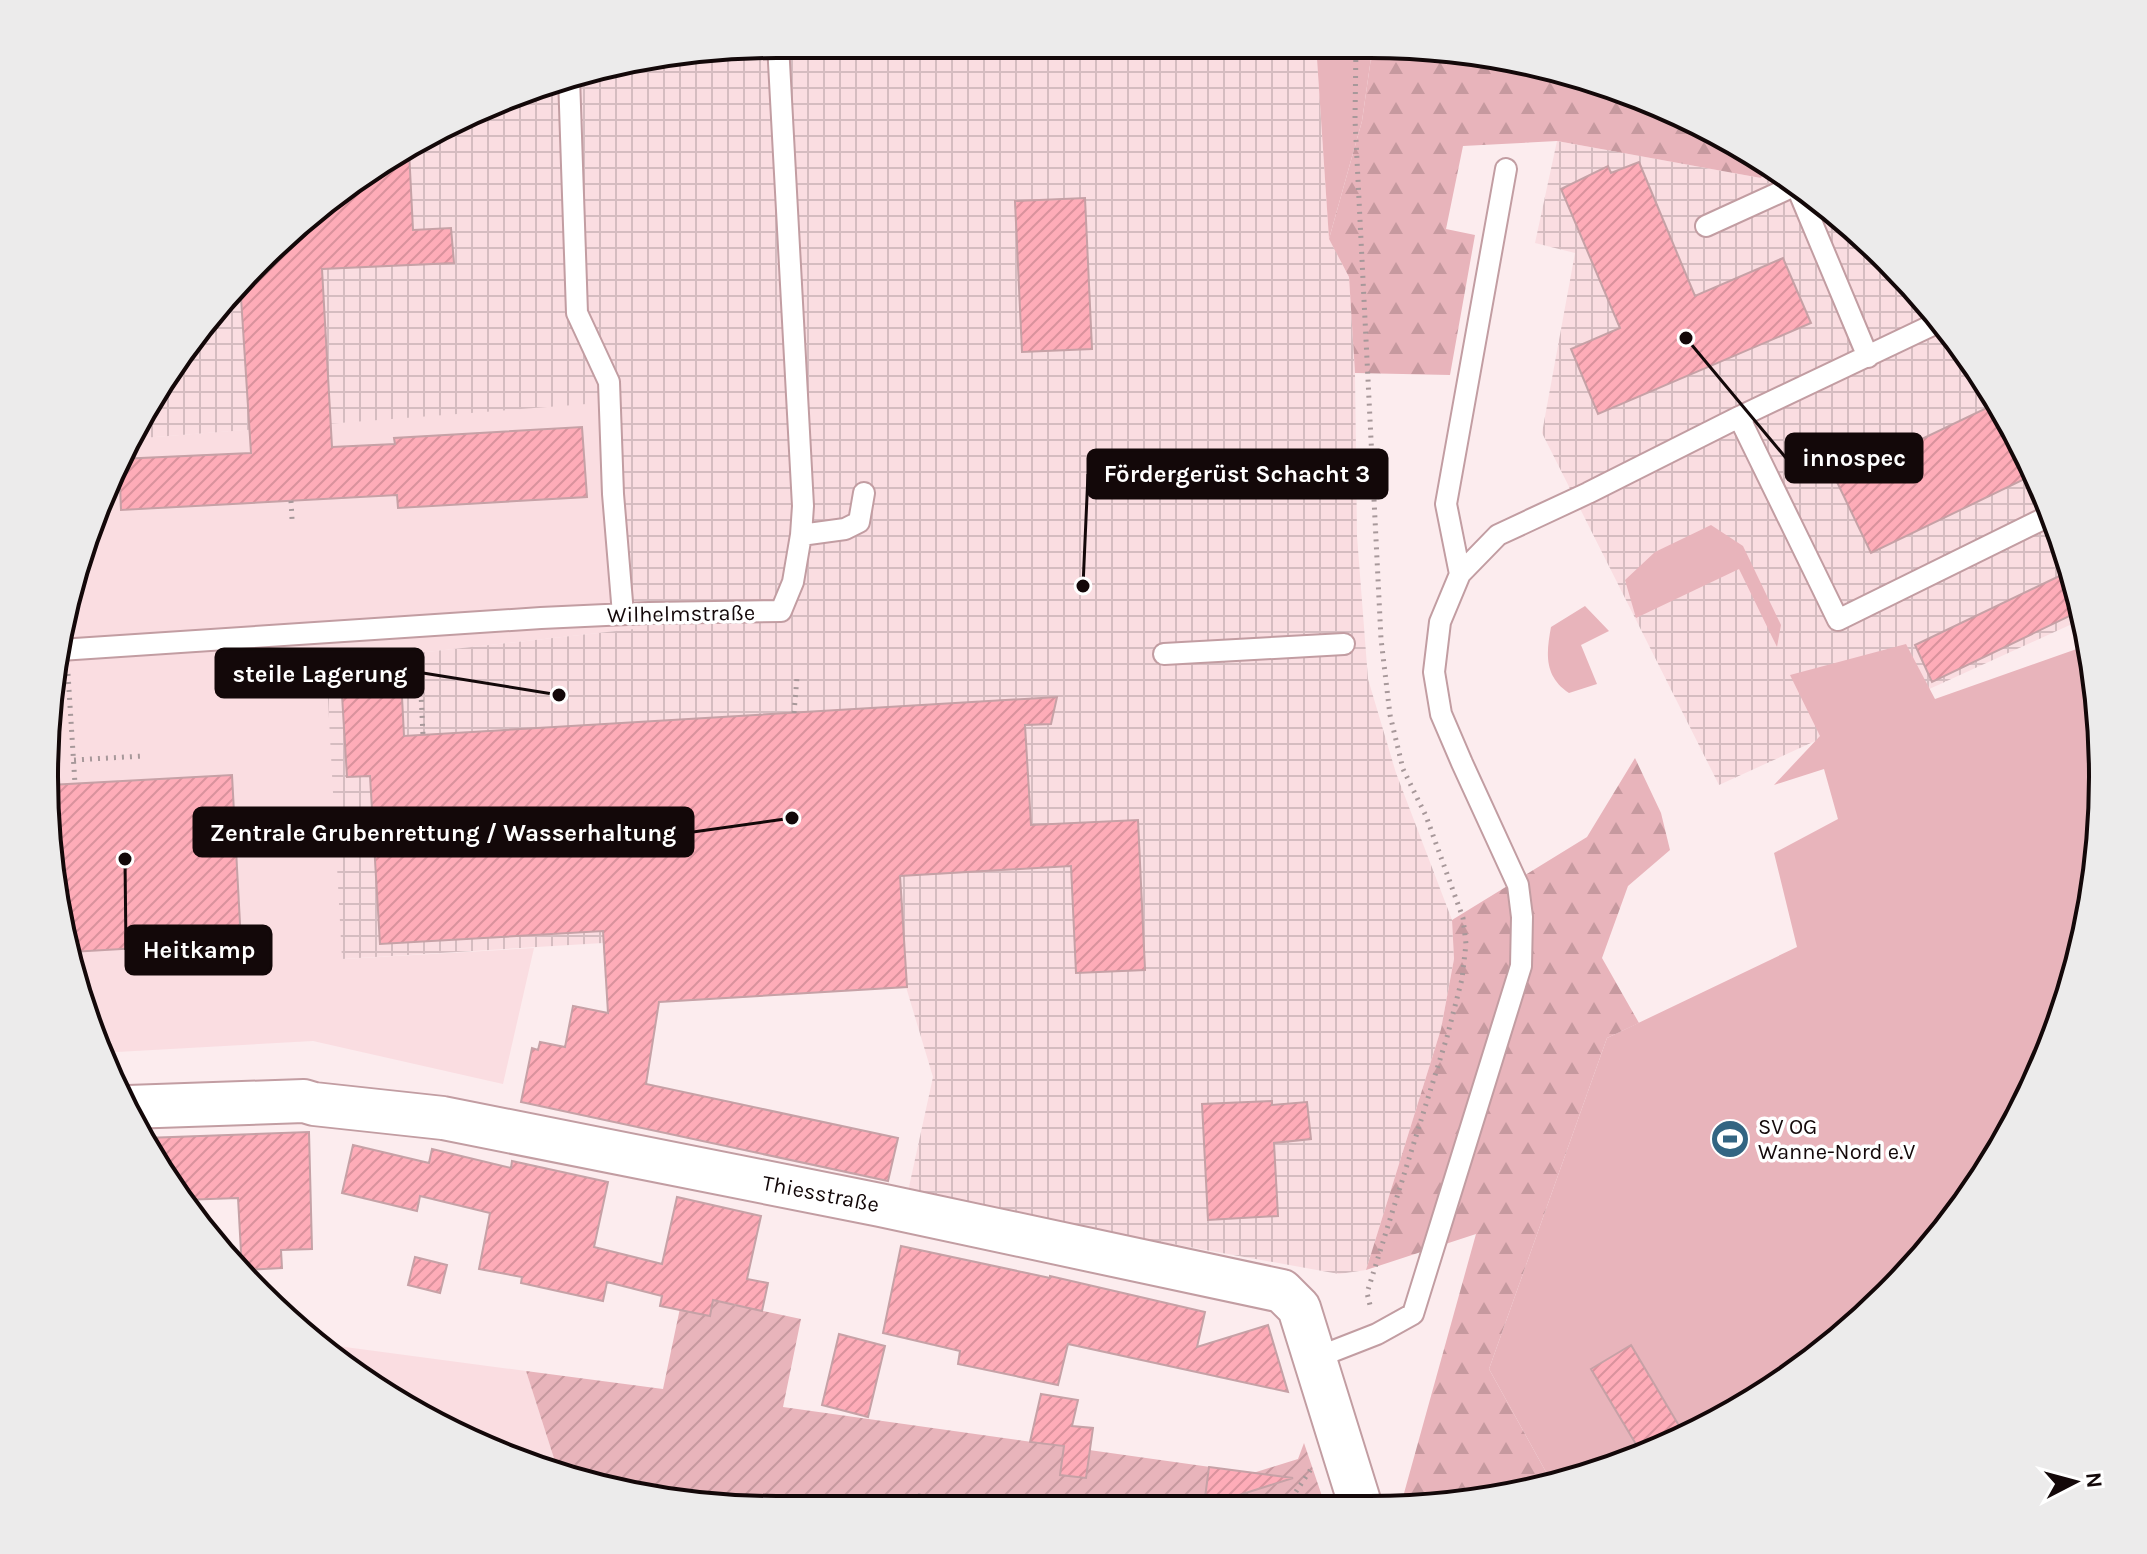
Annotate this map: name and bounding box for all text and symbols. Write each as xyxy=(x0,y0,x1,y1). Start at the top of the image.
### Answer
callout: innospec xyxy=(1786,434,1922,482)
text: innospec xyxy=(1802,444,1906,472)
callout: Fördergerüst Schacht 3 xyxy=(1088,450,1387,498)
text: Fördergerüst Schacht 3 xyxy=(1104,460,1370,488)
street label: Wilhelmstraße xyxy=(607,600,755,628)
callout: steile Lagerung xyxy=(216,649,423,697)
text: steile Lagerung xyxy=(233,660,407,688)
callout: Zentrale Grubenrettung / Wasserhaltung xyxy=(194,808,693,856)
text: Zentrale Grubenrettung / Wasserhaltung xyxy=(210,819,676,847)
callout: Heitkamp xyxy=(126,926,271,974)
text: Heitkamp xyxy=(143,936,255,964)
place label: SV OG Wanne-Nord e.V xyxy=(1758,1114,1915,1165)
sports icon: SV OG Wanne-Nord e.V xyxy=(1709,1118,1751,1160)
street label: Thiesstraße xyxy=(760,1170,881,1218)
north arrow xyxy=(2035,1442,2115,1522)
text: N xyxy=(2080,1471,2108,1489)

